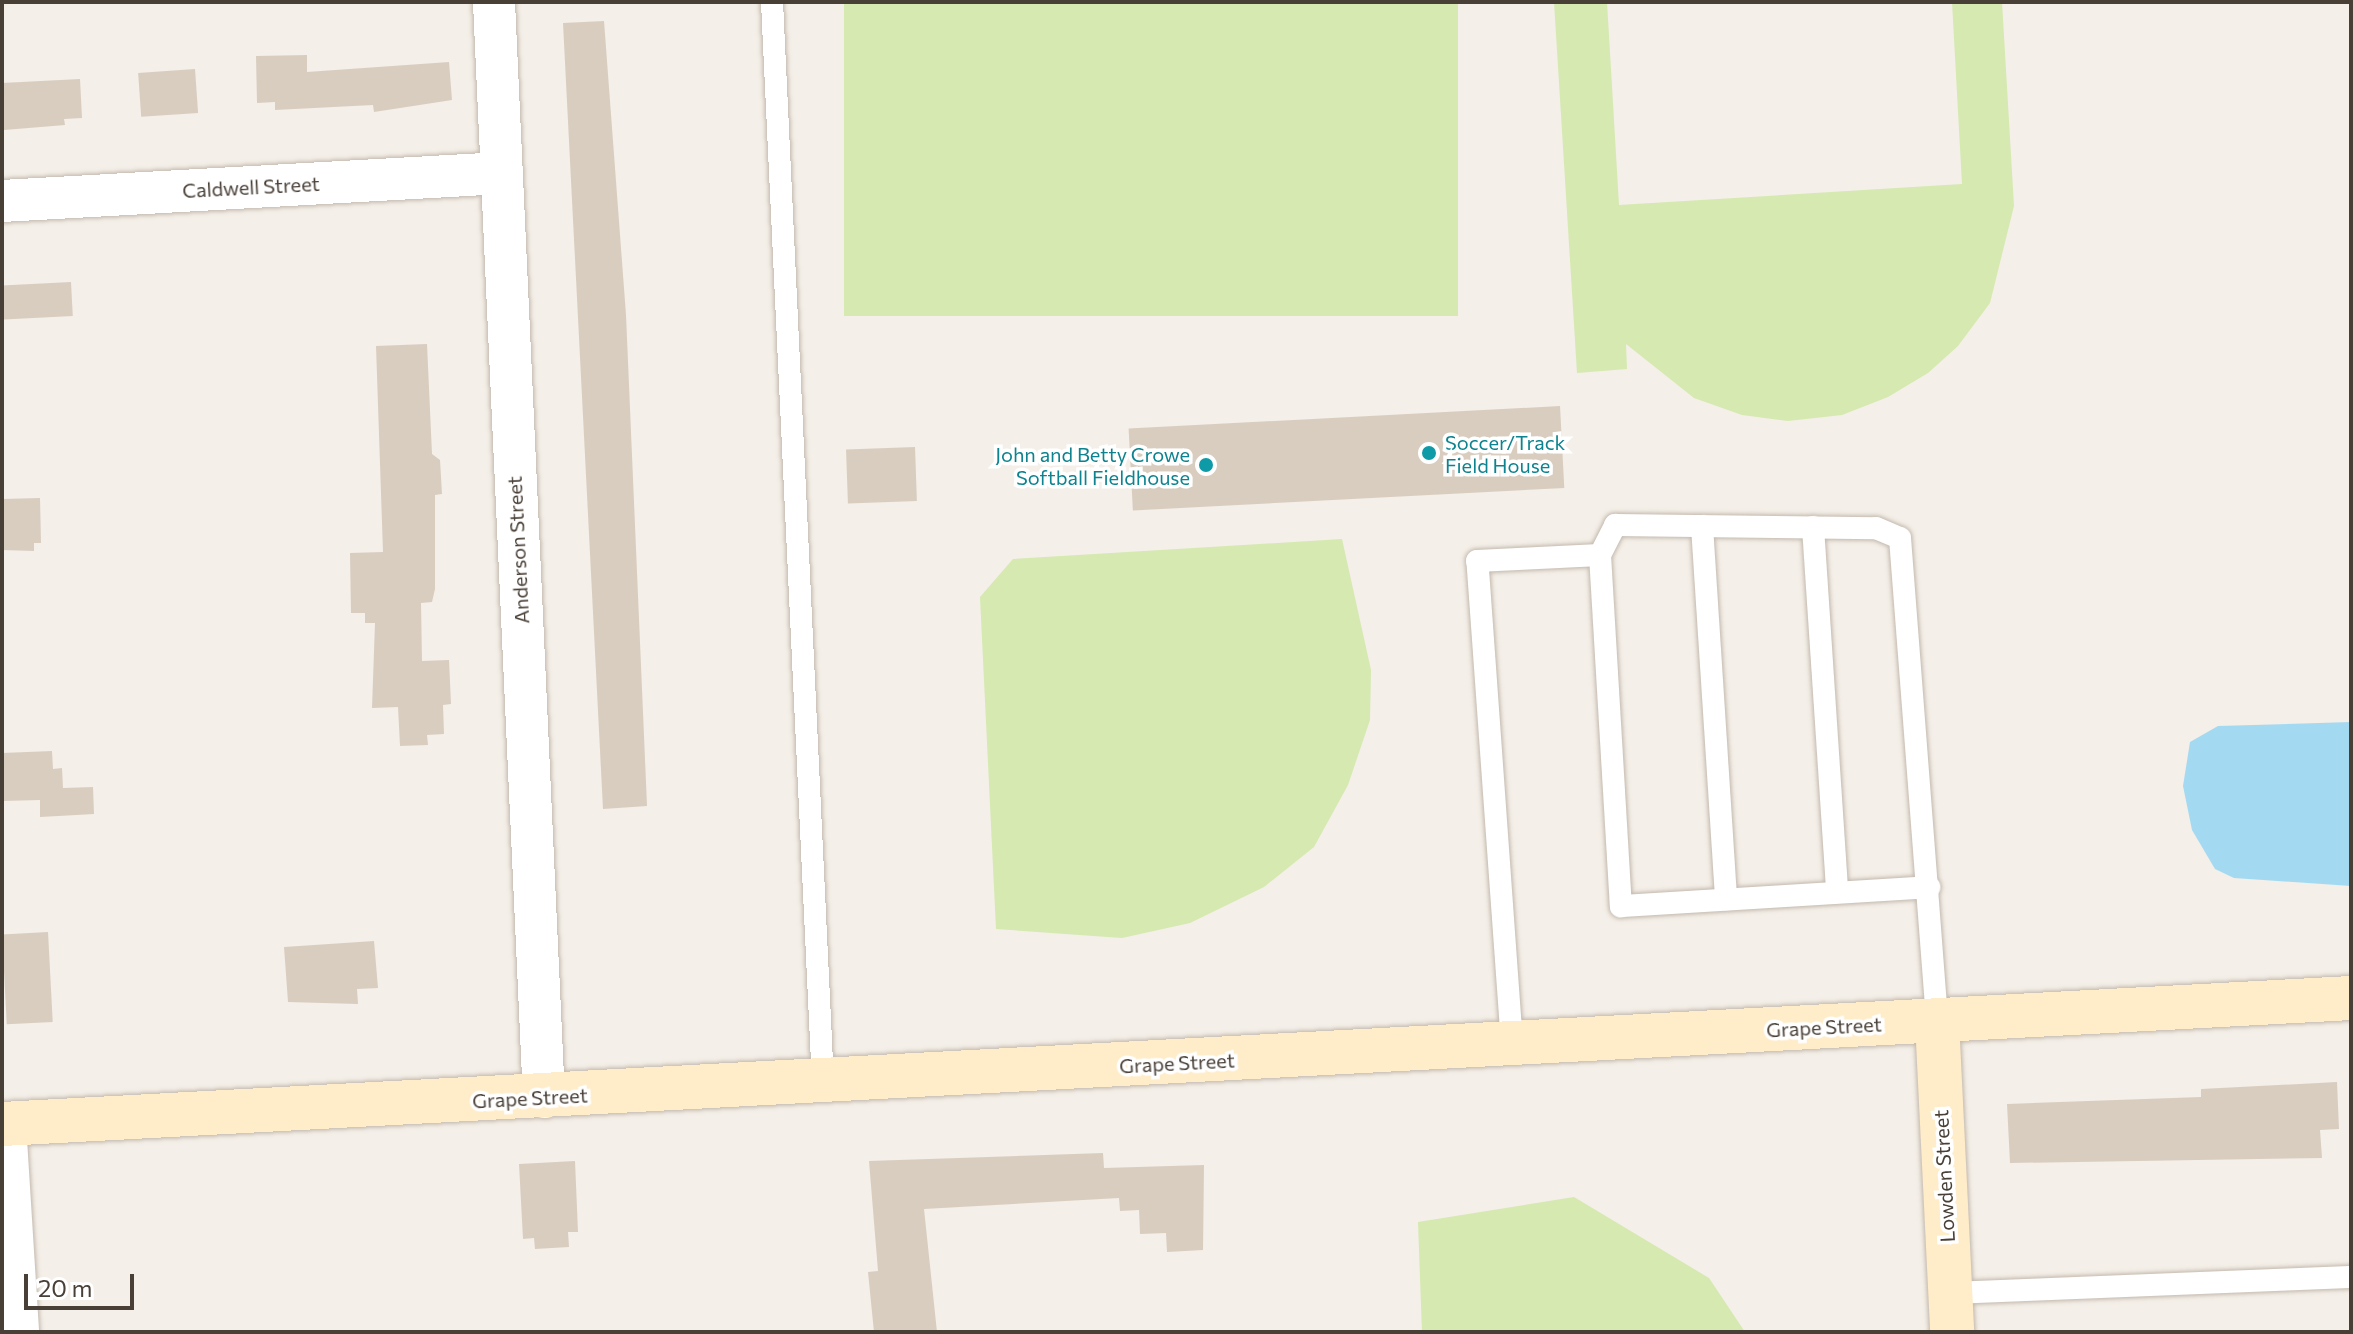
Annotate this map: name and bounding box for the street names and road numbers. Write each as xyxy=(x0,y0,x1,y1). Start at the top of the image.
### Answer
street label: Caldwell Street xyxy=(182,171,320,203)
street label: Anderson Street xyxy=(502,476,534,624)
street label: Grape Street xyxy=(1766,1012,1882,1042)
street label: Grape Street xyxy=(1119,1048,1235,1078)
street label: Grape Street xyxy=(472,1083,588,1113)
street label: Lowden Street xyxy=(1929,1109,1959,1243)

